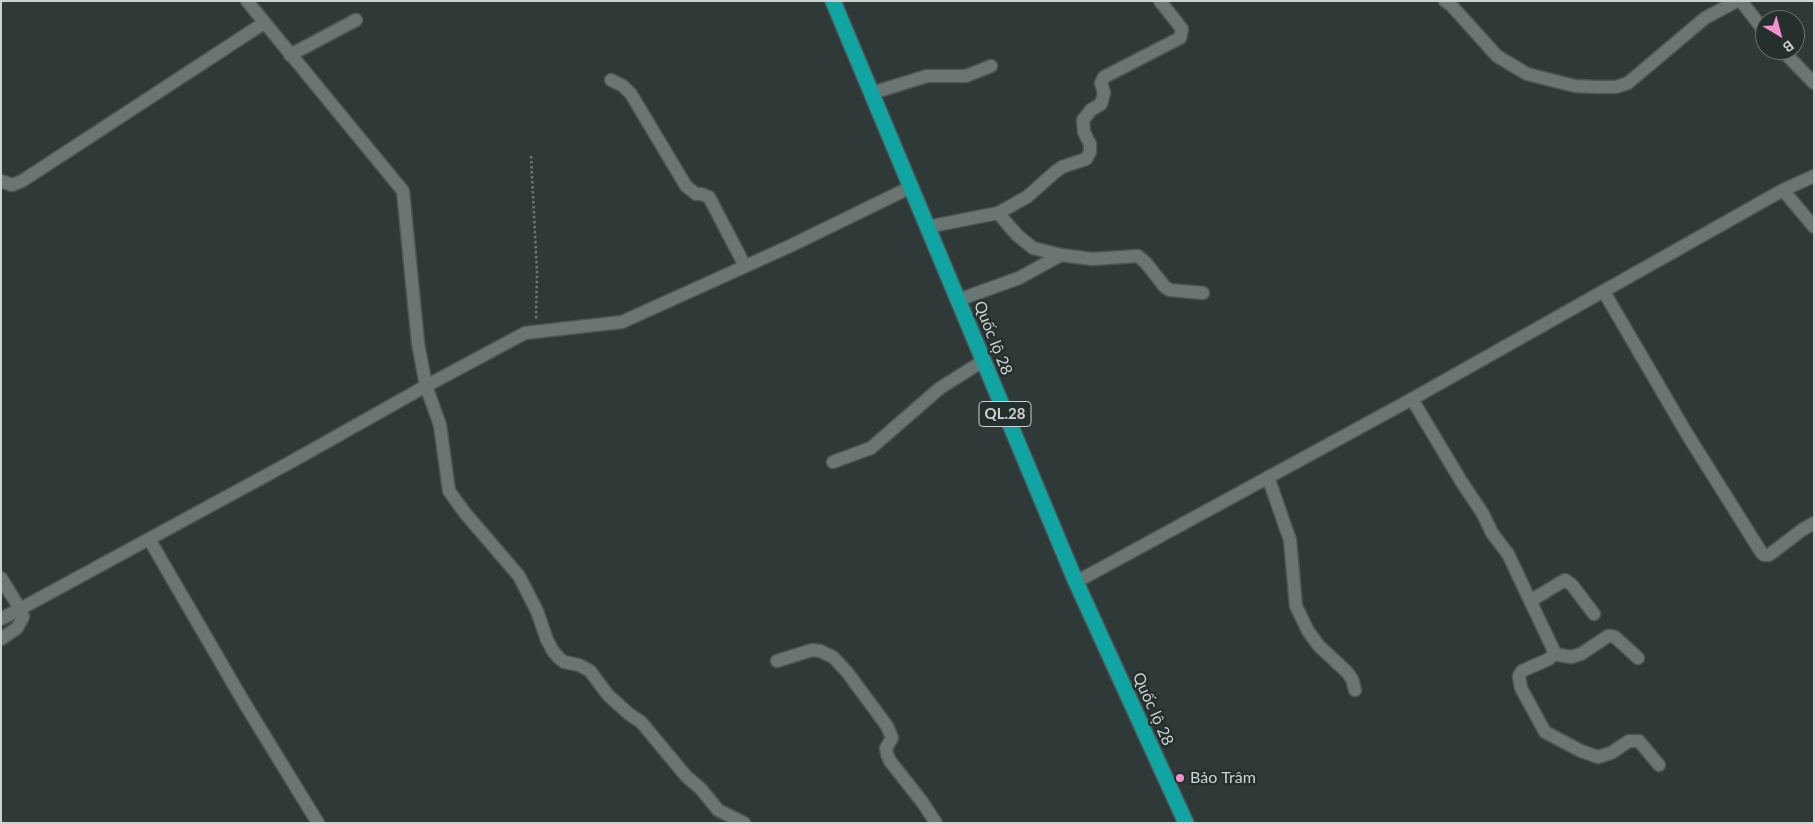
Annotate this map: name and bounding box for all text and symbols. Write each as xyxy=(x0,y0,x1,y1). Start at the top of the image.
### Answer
north arrow xyxy=(1755,10,1805,60)
text: B xyxy=(1780,37,1798,56)
street label: Quốc lộ 28 xyxy=(970,298,1016,378)
road number: QL.28 xyxy=(979,402,1031,426)
street label: Quốc lộ 28 xyxy=(1128,670,1178,748)
place label: Bảo Trâm xyxy=(1190,768,1256,788)
marker: Bảo Trâm xyxy=(1174,772,1186,784)

